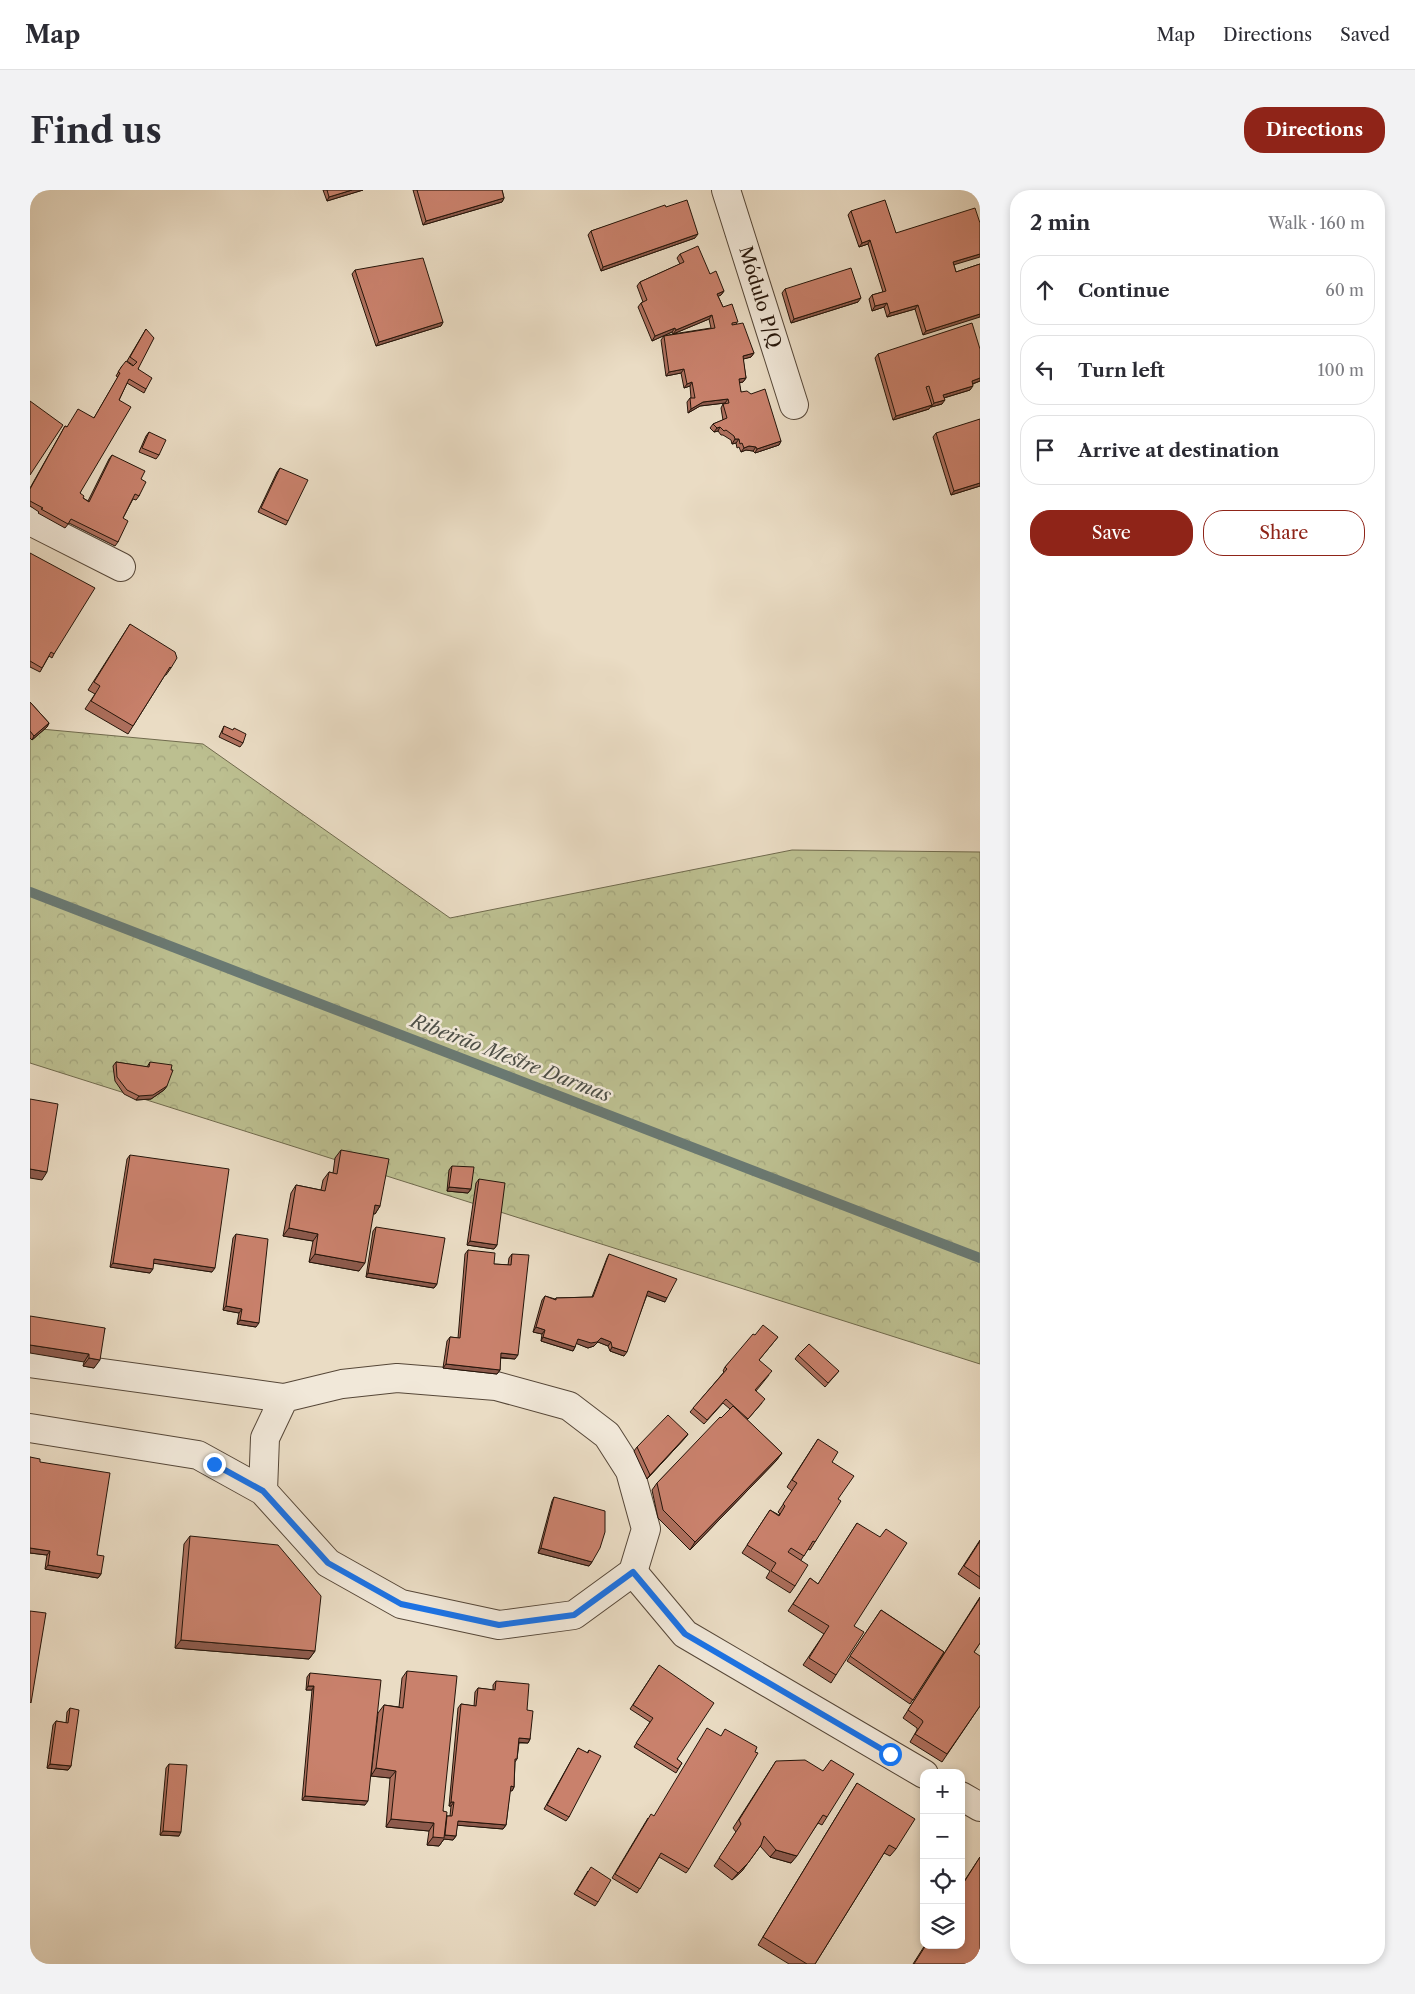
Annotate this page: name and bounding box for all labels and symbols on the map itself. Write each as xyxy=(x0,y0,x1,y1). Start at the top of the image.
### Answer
street label: Módulo P/Q xyxy=(734,244,786,350)
water label: Ribeirão Mestre Darmas xyxy=(406,1008,615,1107)
route end xyxy=(203,1453,226,1476)
route start xyxy=(879,1743,902,1766)

